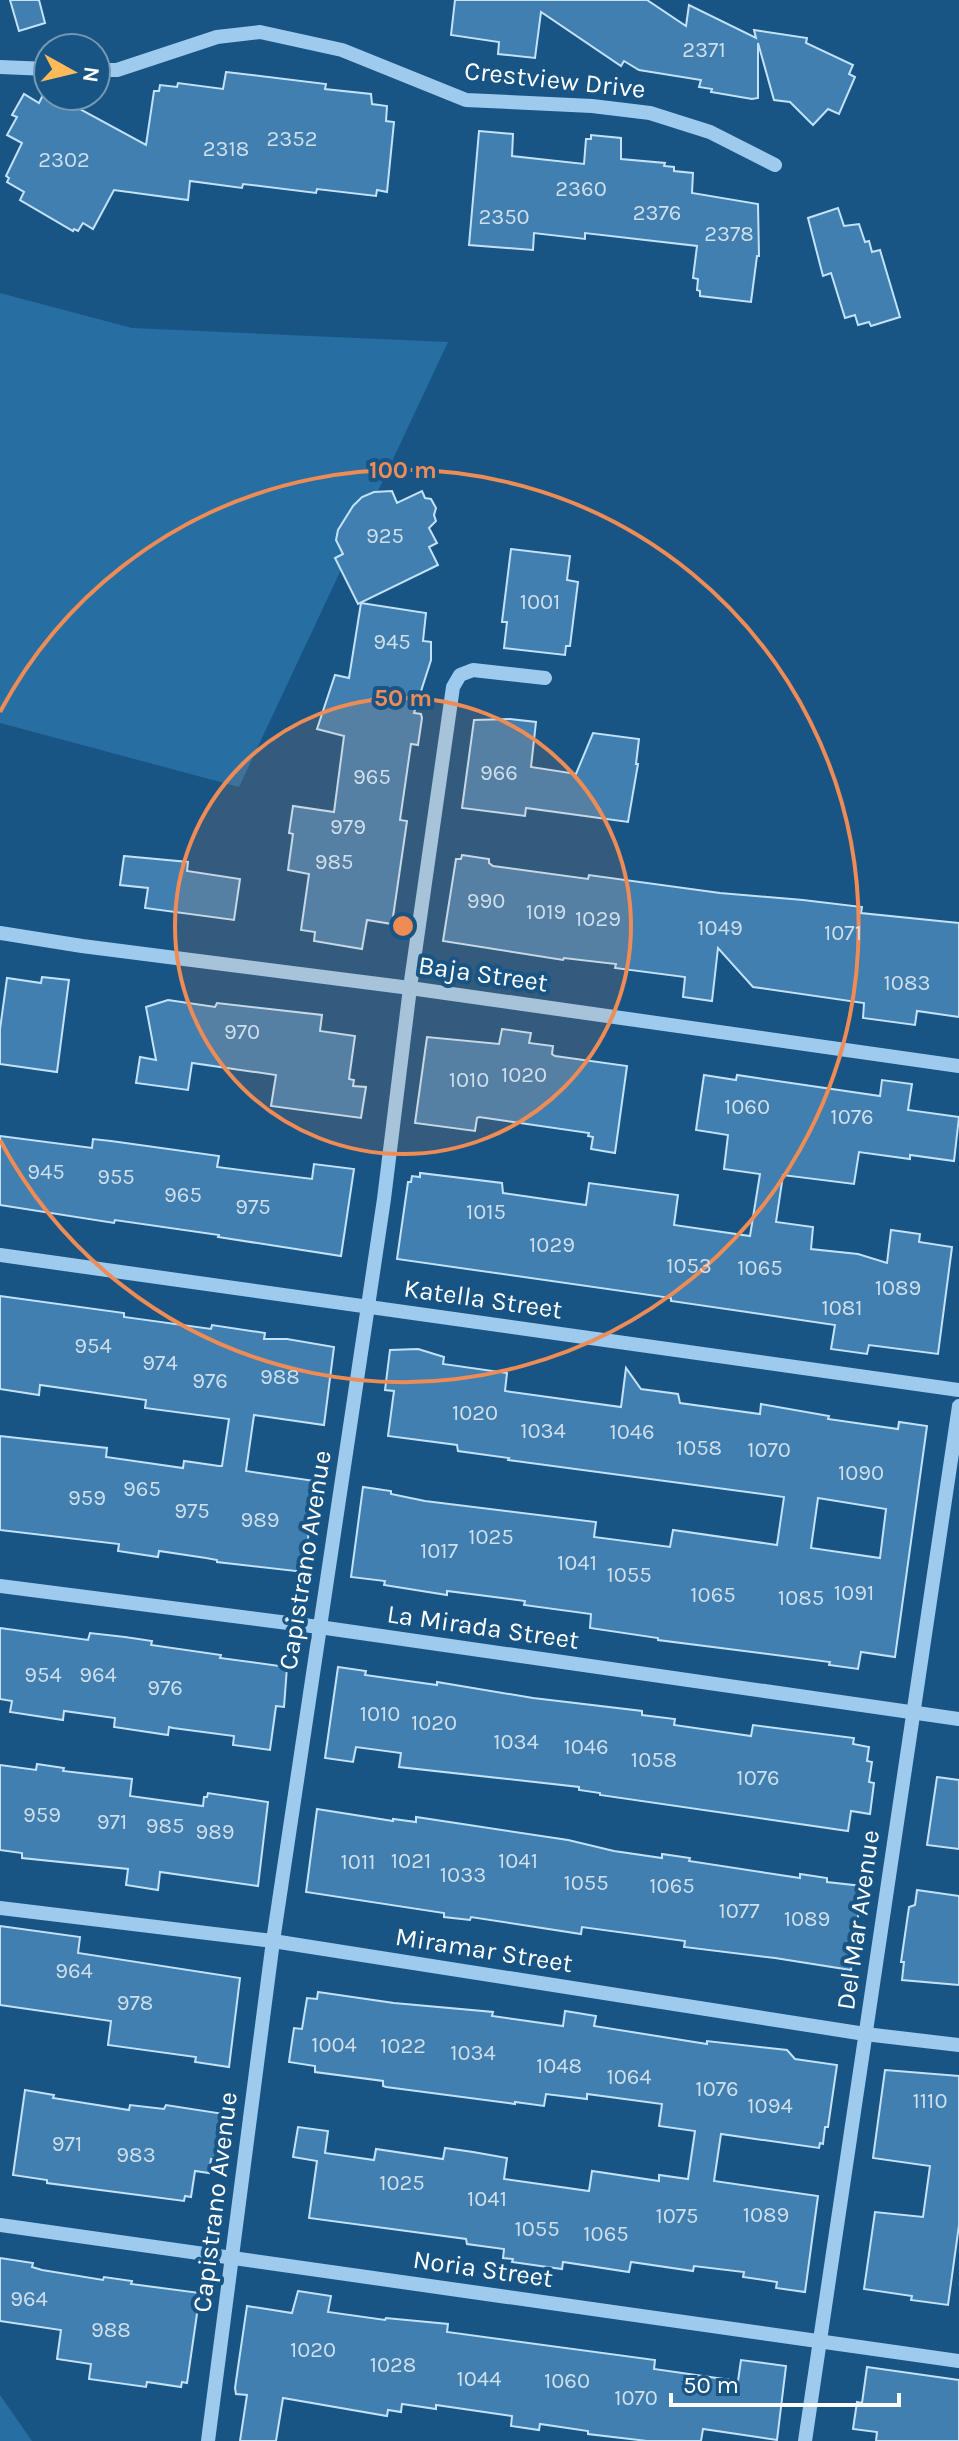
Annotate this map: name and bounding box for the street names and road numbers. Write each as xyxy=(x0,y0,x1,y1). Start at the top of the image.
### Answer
street label: Crestview Drive xyxy=(463,55,647,105)
street label: Baja Street xyxy=(416,950,550,998)
street label: Katella Street xyxy=(402,1273,564,1325)
street label: Capistrano Avenue xyxy=(272,1448,338,1672)
street label: La Mirada Street xyxy=(385,1598,581,1656)
street label: Del Mar Avenue xyxy=(830,1828,886,2012)
street label: Miramar Street xyxy=(393,1921,575,1979)
street label: Capistrano Avenue xyxy=(186,2090,244,2314)
street label: Noria Street xyxy=(411,2244,555,2294)

